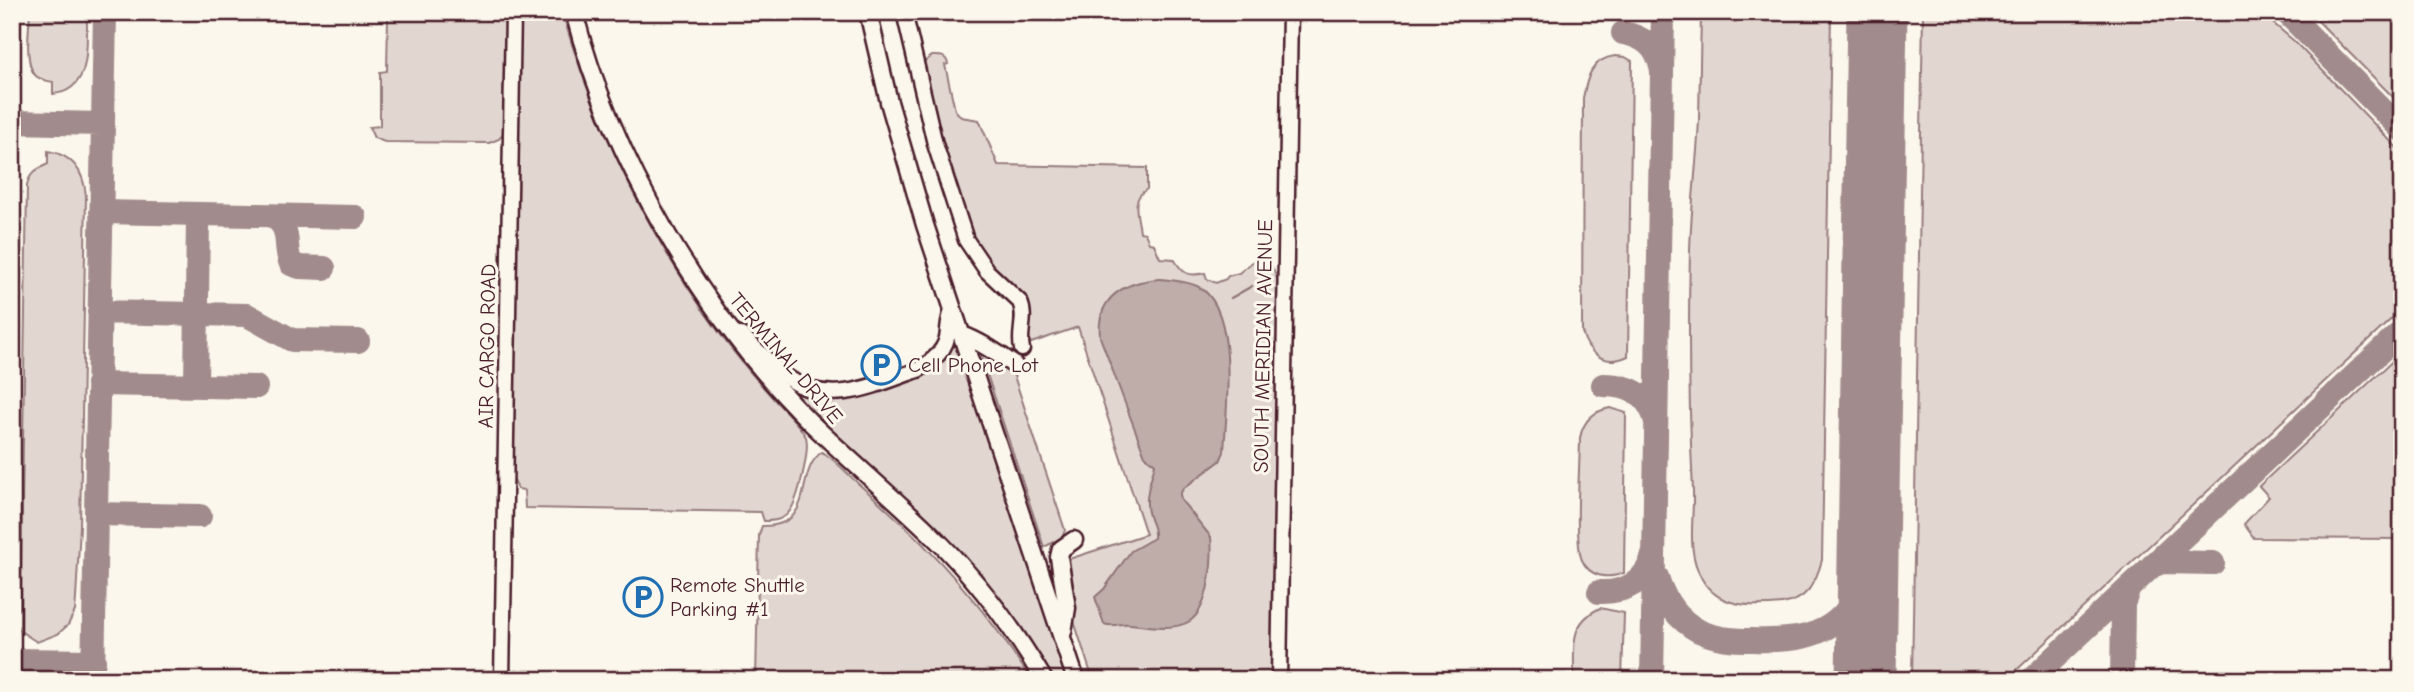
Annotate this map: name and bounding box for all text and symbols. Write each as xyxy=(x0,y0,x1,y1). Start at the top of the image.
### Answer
street label: SOUTH MERIDIAN AVENUE xyxy=(1249,219,1277,473)
street label: AIR CARGO ROAD xyxy=(474,264,500,428)
street label: TERMINAL DRIVE xyxy=(724,288,848,428)
parking icon: Cell Phone Lot xyxy=(860,344,902,386)
place label: Cell Phone Lot xyxy=(908,353,1039,377)
place label: Remote Shuttle Parking #1 xyxy=(670,573,805,621)
parking icon: Remote Shuttle Parking #1 xyxy=(622,576,664,618)

